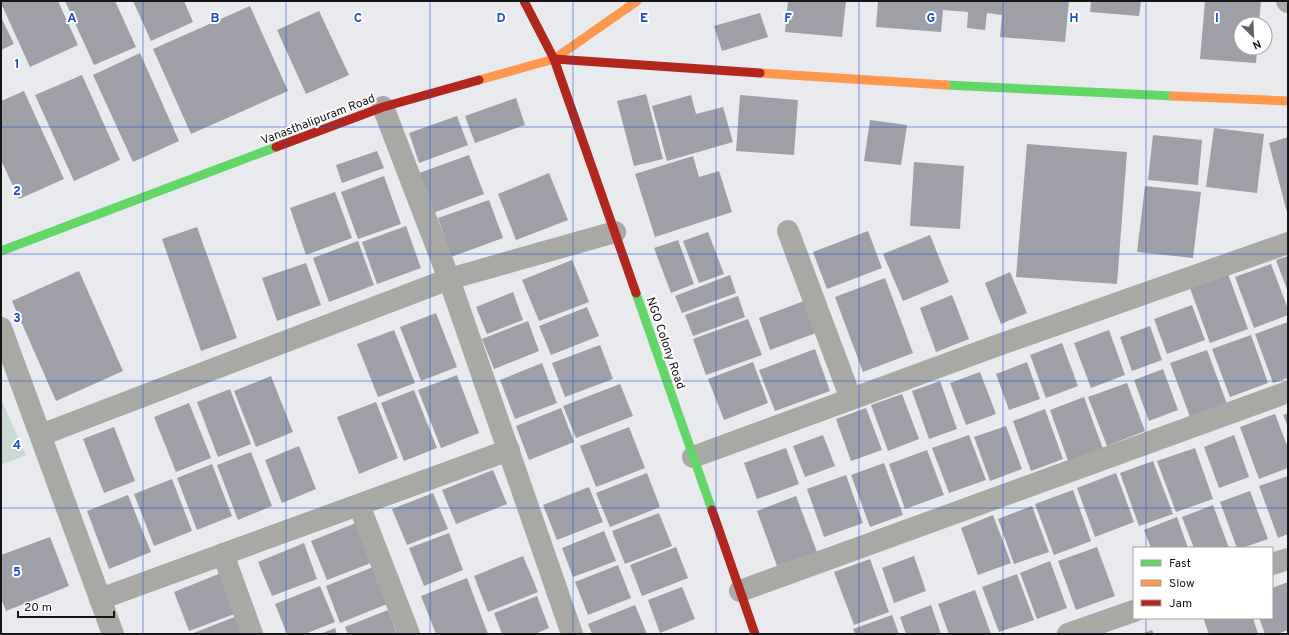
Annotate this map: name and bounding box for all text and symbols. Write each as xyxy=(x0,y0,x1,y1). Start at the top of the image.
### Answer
text: A xyxy=(67,11,77,27)
text: B xyxy=(211,11,220,27)
text: C xyxy=(354,11,362,27)
text: D xyxy=(496,11,506,27)
text: E xyxy=(640,11,648,27)
text: F xyxy=(784,11,792,27)
text: G xyxy=(927,11,936,27)
text: H xyxy=(1069,11,1079,27)
text: I xyxy=(1215,11,1219,27)
north arrow xyxy=(1233,16,1273,56)
text: N xyxy=(1250,36,1263,52)
text: 1 xyxy=(14,57,20,73)
street label: Vanasthalipuram Road xyxy=(259,91,378,149)
text: 2 xyxy=(13,184,21,200)
street label: NGO Colony Road xyxy=(642,295,688,391)
text: 3 xyxy=(13,311,21,327)
text: 4 xyxy=(13,438,21,454)
legend xyxy=(1133,547,1273,619)
text: Fast xyxy=(1169,556,1191,572)
text: 5 xyxy=(13,565,21,581)
text: Slow xyxy=(1169,576,1195,592)
scale bar xyxy=(18,593,114,619)
text: Jam xyxy=(1169,596,1192,612)
text: 20 m xyxy=(24,600,52,616)

